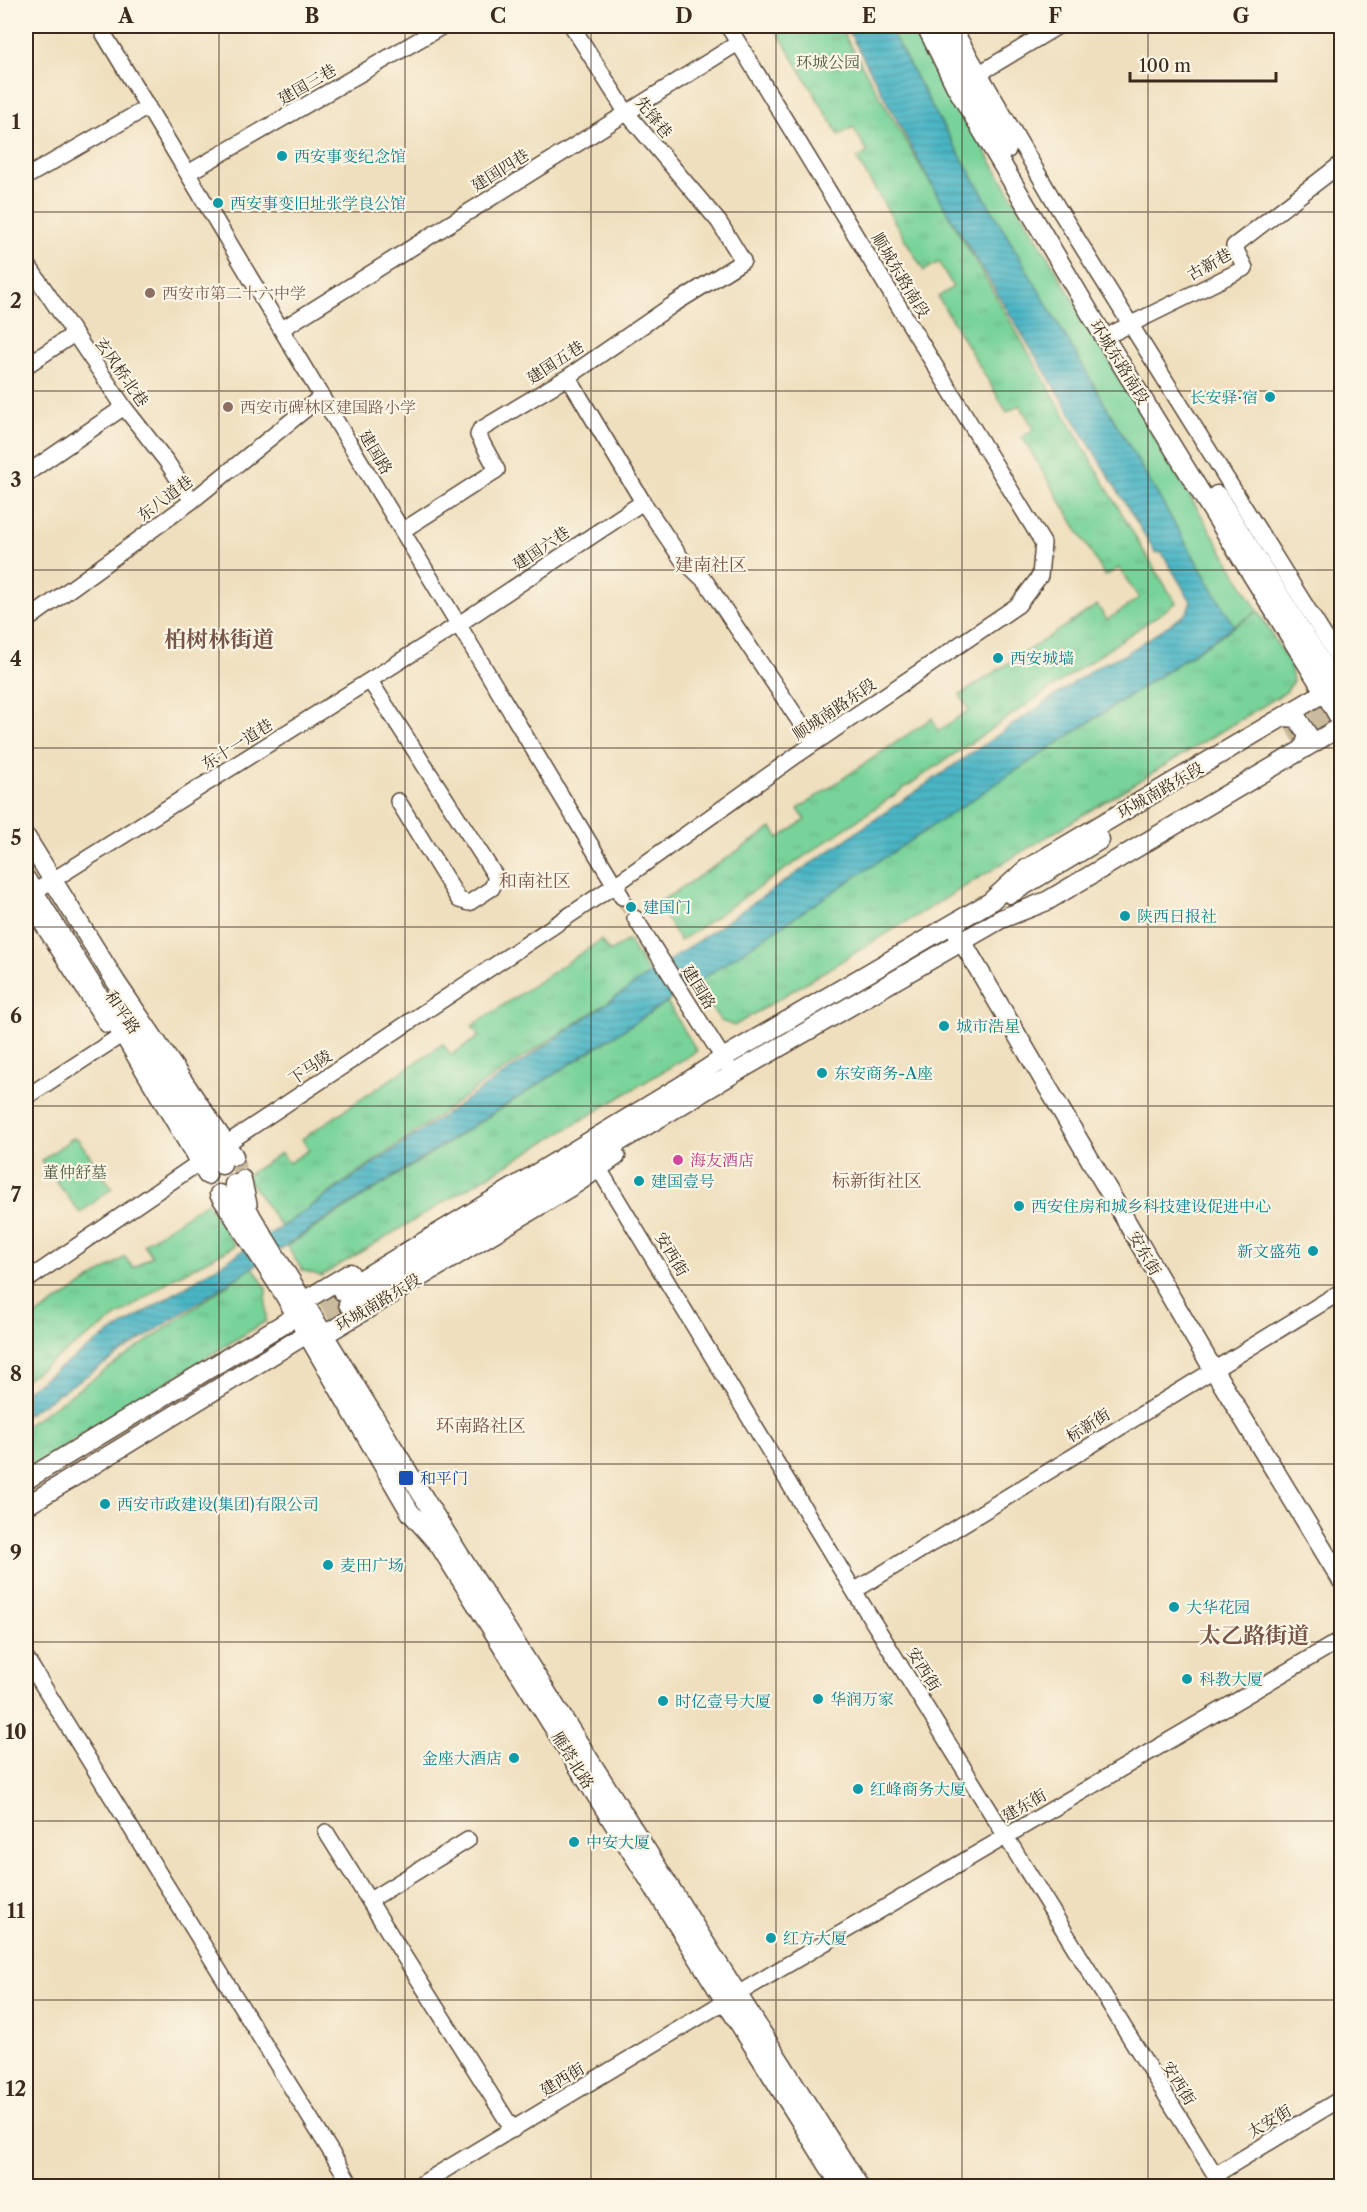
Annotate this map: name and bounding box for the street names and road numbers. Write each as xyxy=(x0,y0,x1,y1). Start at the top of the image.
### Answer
street label: 建国三巷 xyxy=(274,59,340,109)
street label: 先锋巷 xyxy=(631,92,677,142)
street label: 建国四巷 xyxy=(468,145,532,195)
street label: 顺城东路南段 xyxy=(868,229,934,321)
street label: 古新巷 xyxy=(1183,244,1235,284)
street label: 环城东路南段 xyxy=(1086,316,1154,408)
street label: 玄风桥北巷 xyxy=(91,333,153,411)
street label: 建国五巷 xyxy=(523,336,587,388)
street label: 建国路 xyxy=(355,426,397,478)
street label: 东八道巷 xyxy=(133,471,197,525)
street label: 建国六巷 xyxy=(509,522,573,574)
street label: 顺城南路东段 xyxy=(789,674,879,744)
street label: 东十一道巷 xyxy=(198,714,276,774)
street label: 环城南路东段 xyxy=(1113,757,1207,823)
street label: 建国路 xyxy=(678,961,720,1013)
street label: 和平路 xyxy=(101,987,145,1037)
street label: 下马陵 xyxy=(285,1045,335,1089)
street label: 安东街 xyxy=(1124,1227,1166,1279)
street label: 安西街 xyxy=(651,1228,693,1280)
street label: 环城南路东段 xyxy=(332,1269,424,1335)
street label: 标新街 xyxy=(1062,1404,1114,1446)
street label: 安西街 xyxy=(903,1643,945,1695)
street label: 雁塔北路 xyxy=(548,1728,598,1792)
street label: 建东街 xyxy=(998,1784,1050,1826)
street label: 安西街 xyxy=(1158,2057,1200,2109)
street label: 建西街 xyxy=(536,2058,588,2100)
street label: 太安街 xyxy=(1243,2100,1295,2142)

